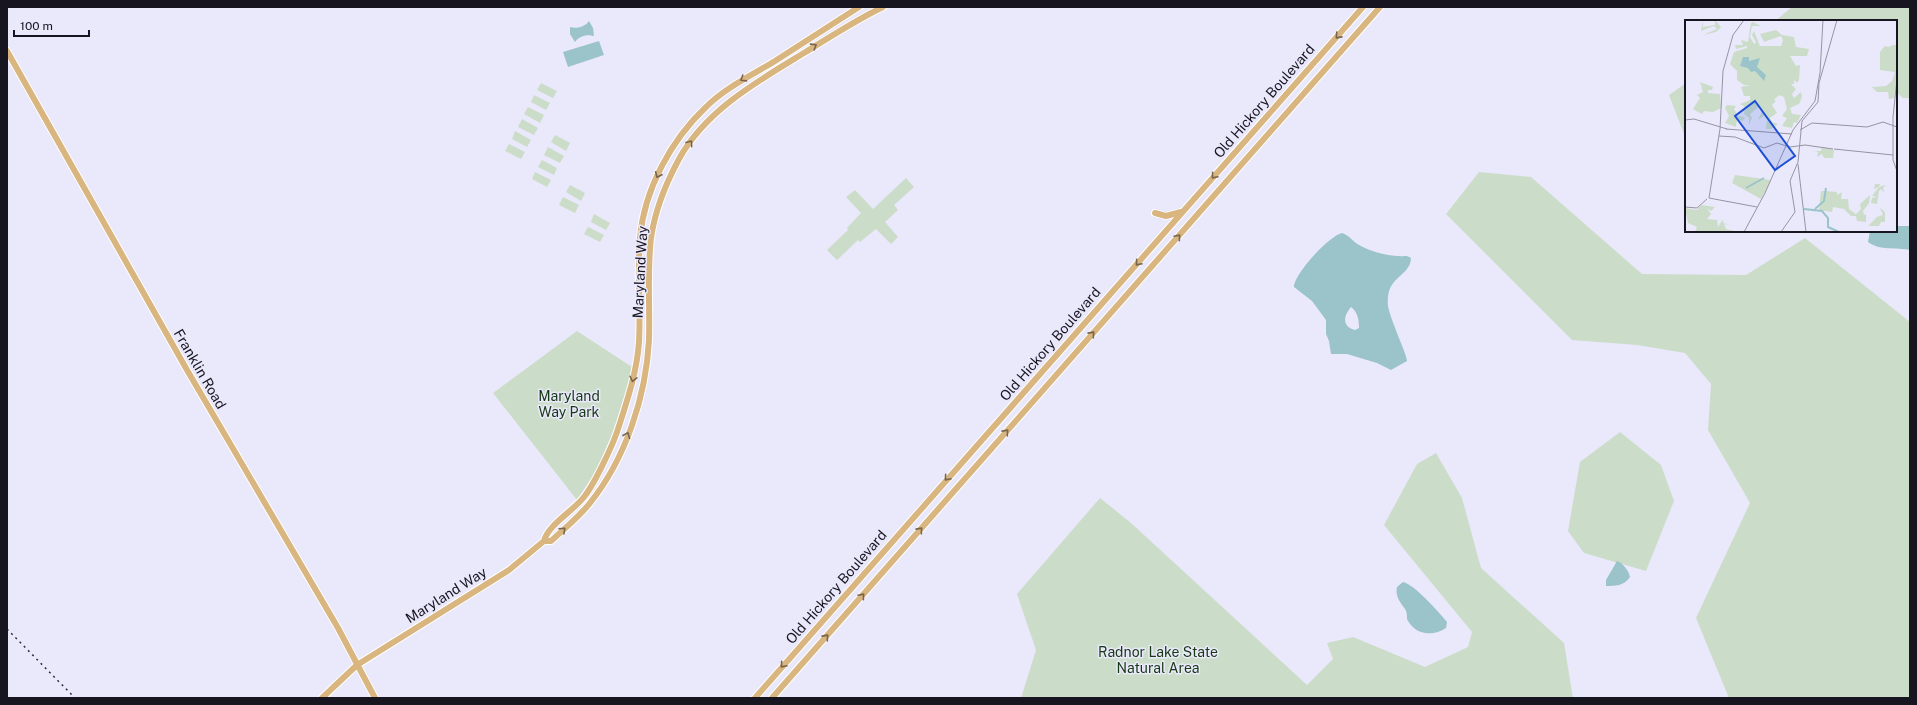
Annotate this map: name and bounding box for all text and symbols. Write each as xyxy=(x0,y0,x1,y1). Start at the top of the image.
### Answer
scale bar xyxy=(14,12,89,38)
text: 100 m xyxy=(20,19,53,33)
inset map xyxy=(1685,20,1897,232)
one-way arrow xyxy=(1335,31,1342,39)
street label: Old Hickory Boulevard xyxy=(1210,41,1318,161)
one-way arrow xyxy=(810,44,817,51)
one-way arrow xyxy=(740,75,747,82)
one-way arrow xyxy=(685,140,692,147)
one-way arrow xyxy=(655,171,663,178)
one-way arrow xyxy=(1212,171,1219,178)
street label: Maryland Way xyxy=(630,225,650,319)
one-way arrow xyxy=(1173,234,1181,242)
one-way arrow xyxy=(1135,258,1142,265)
street label: Old Hickory Boulevard xyxy=(996,284,1104,404)
street label: Franklin Road xyxy=(171,326,229,412)
one-way arrow xyxy=(1087,332,1094,339)
one-way arrow xyxy=(629,375,638,382)
park label: Maryland Way Park xyxy=(538,388,600,420)
one-way arrow xyxy=(1001,429,1009,437)
one-way arrow xyxy=(623,432,631,439)
one-way arrow xyxy=(945,474,952,481)
one-way arrow xyxy=(558,527,566,534)
street label: Old Hickory Boulevard xyxy=(782,527,890,647)
one-way arrow xyxy=(915,527,922,534)
street label: Maryland Way xyxy=(403,563,490,626)
one-way arrow xyxy=(857,593,864,600)
one-way arrow xyxy=(821,635,828,642)
park label: Radnor Lake State Natural Area xyxy=(1098,644,1218,676)
one-way arrow xyxy=(781,661,788,668)

